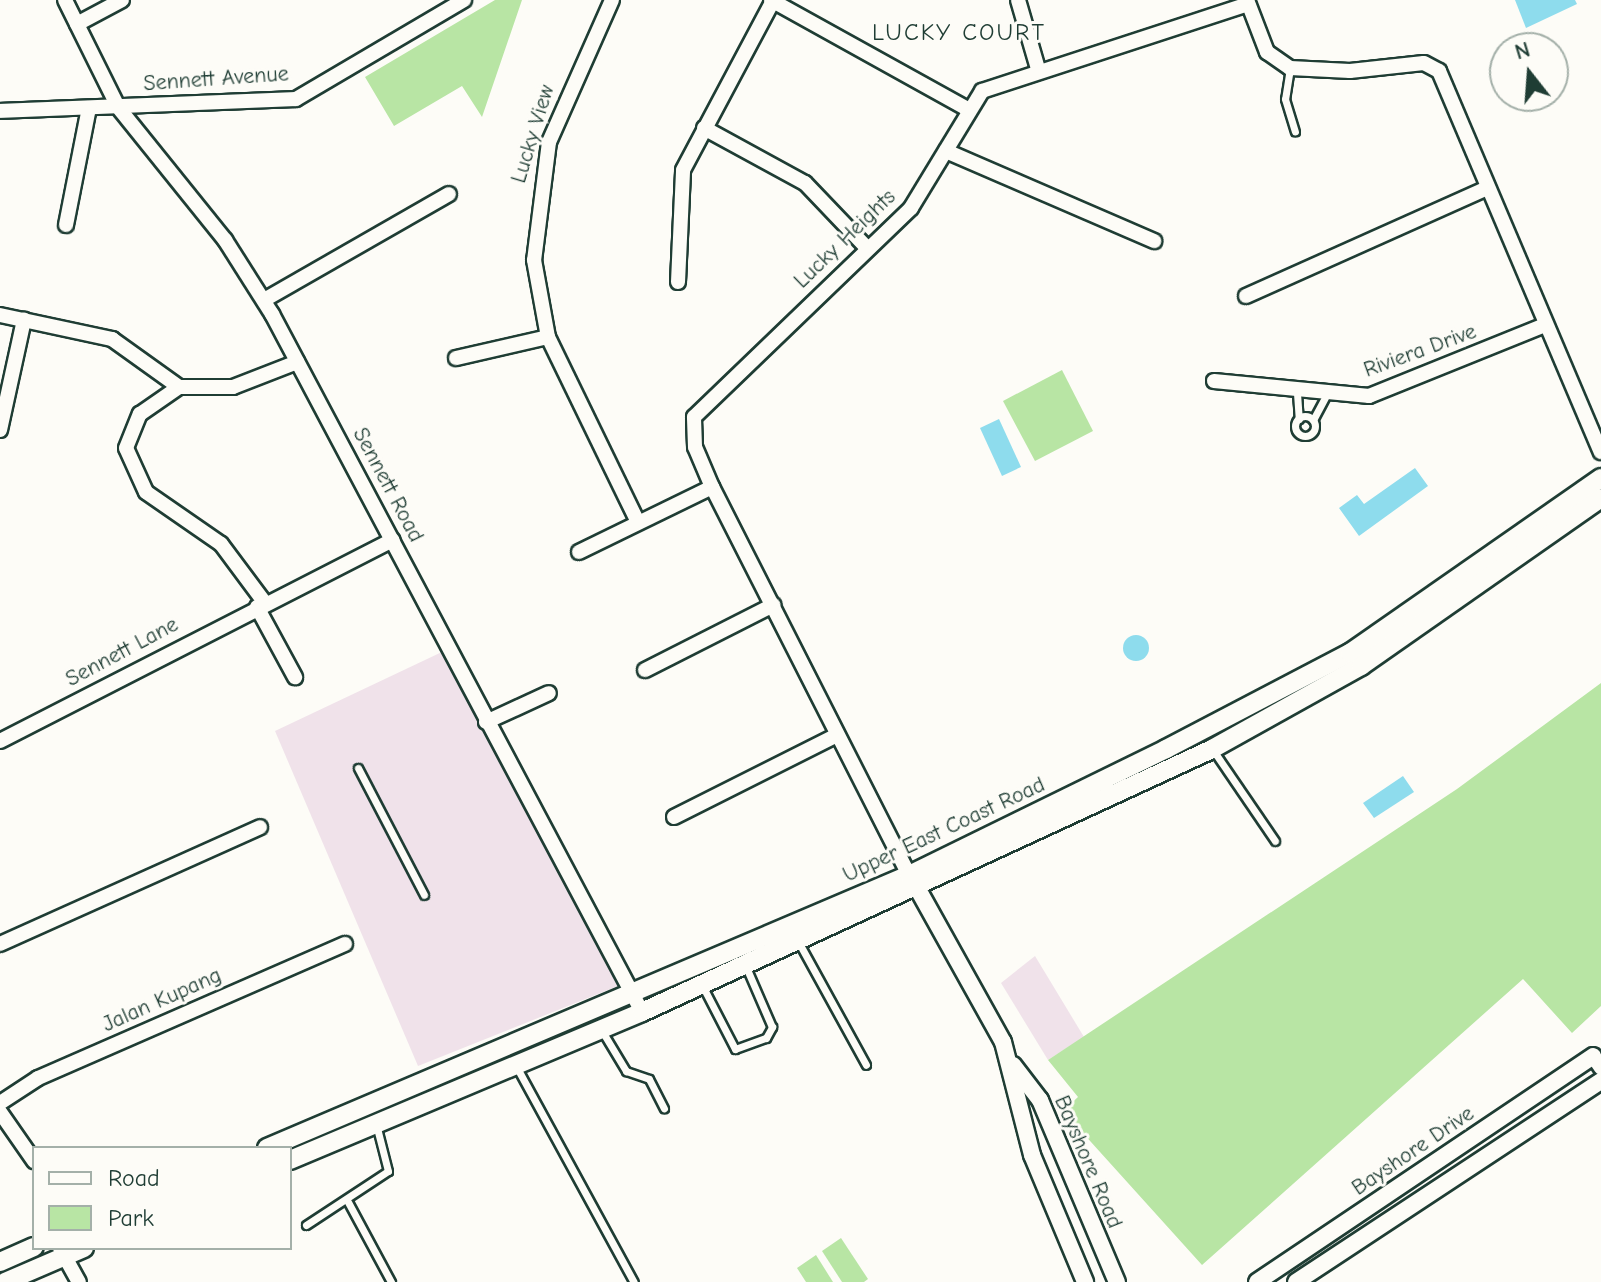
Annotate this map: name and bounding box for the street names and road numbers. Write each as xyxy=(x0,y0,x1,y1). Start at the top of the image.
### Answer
street label: Sennett Avenue xyxy=(143,61,289,97)
street label: Lucky View xyxy=(506,82,560,186)
street label: Lucky Heights xyxy=(789,184,901,294)
street label: Riviera Drive xyxy=(1360,318,1480,384)
street label: Sennett Road xyxy=(347,423,429,547)
street label: Sennett Lane xyxy=(61,611,183,693)
street label: Upper East Coast Road xyxy=(839,772,1049,888)
street label: Jalan Kupang xyxy=(98,962,226,1038)
street label: Bayshore Road xyxy=(1048,1092,1128,1232)
street label: Bayshore Drive xyxy=(1347,1101,1479,1201)

